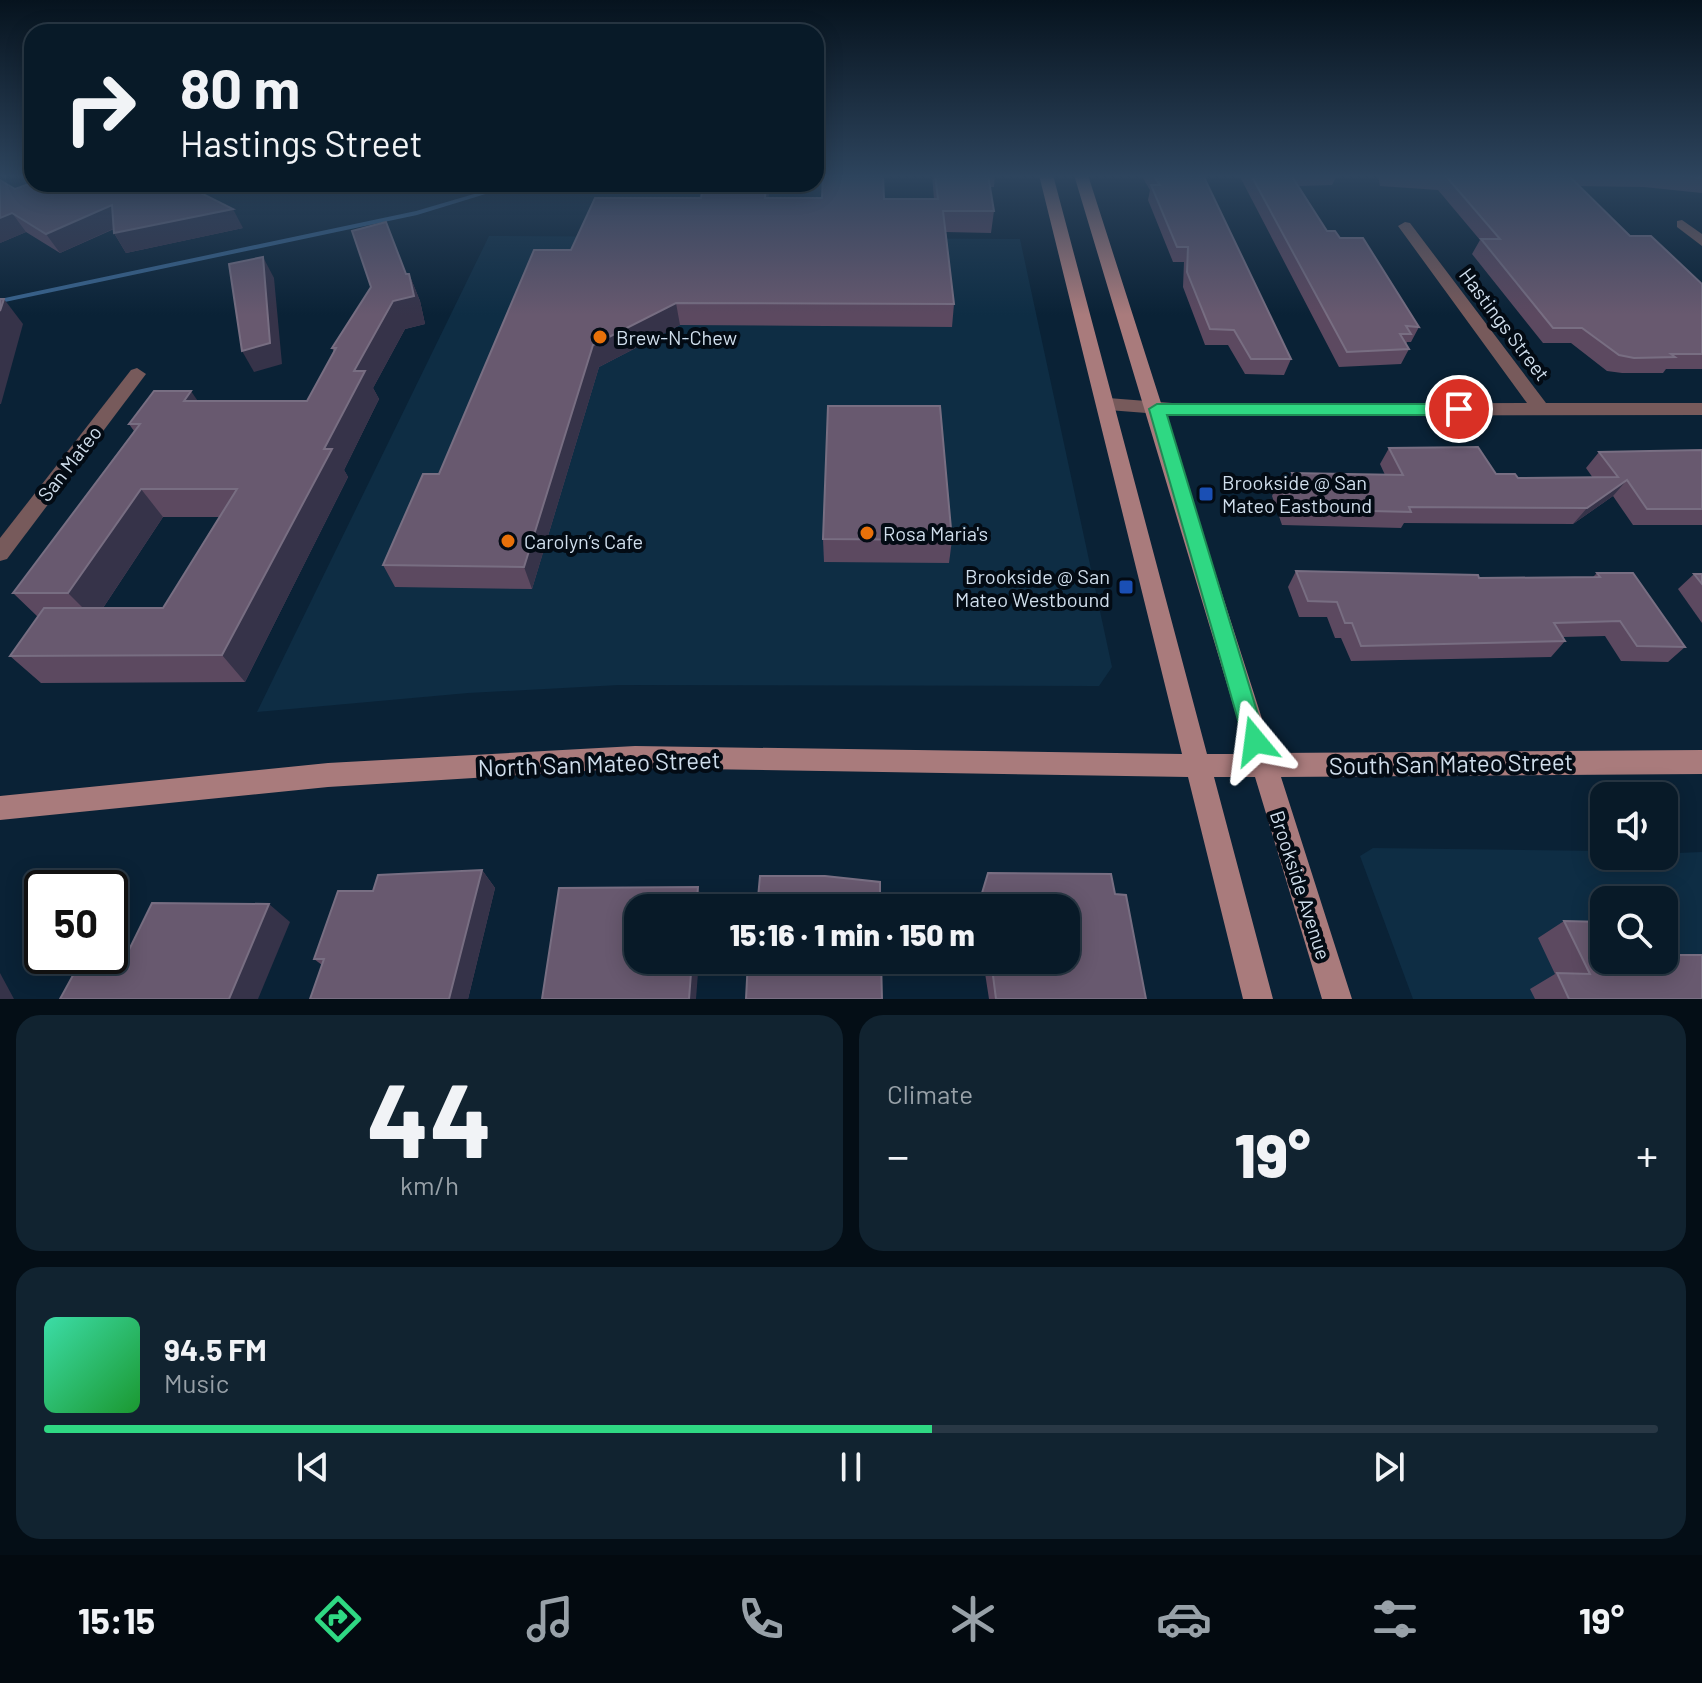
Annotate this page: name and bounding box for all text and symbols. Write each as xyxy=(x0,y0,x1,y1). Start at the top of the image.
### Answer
text: 80 m xyxy=(180,53,300,120)
icon: right xyxy=(48,56,152,160)
text: Hastings Street xyxy=(180,121,423,164)
street label: Hastings Street xyxy=(1455,263,1555,385)
place label: Brew-N-Chew xyxy=(616,325,737,349)
marker: Brew-N-Chew xyxy=(591,328,609,346)
pin xyxy=(1425,375,1493,443)
icon: arrive xyxy=(1437,387,1481,431)
street label: San Mateo xyxy=(32,420,106,506)
place label: Brookside @ San Mateo Eastbound xyxy=(1222,470,1372,517)
marker: Brookside @ San Mateo Eastbound xyxy=(1197,485,1215,503)
place label: Rosa Maria's xyxy=(883,521,988,545)
marker: Rosa Maria's xyxy=(858,524,876,542)
place label: Carolyn’s Cafe xyxy=(524,529,643,553)
marker: Carolyn’s Cafe xyxy=(499,532,517,550)
place label: Brookside @ San Mateo Westbound xyxy=(955,564,1110,611)
marker: Brookside @ San Mateo Westbound xyxy=(1117,578,1135,596)
position arrow xyxy=(1213,699,1297,783)
street label: North San Mateo Street xyxy=(477,744,721,782)
street label: South San Mateo Street xyxy=(1329,746,1573,780)
map controls xyxy=(1590,782,1678,974)
button: sound xyxy=(1590,782,1678,870)
street label: Brookside Avenue xyxy=(1266,807,1336,963)
speed limit sign: 50 xyxy=(24,870,128,974)
button: search xyxy=(1590,886,1678,974)
text: 15:16 · 1 min · 150 m xyxy=(729,916,975,952)
text: 44 xyxy=(367,1054,492,1179)
text: Climate xyxy=(887,1078,973,1109)
text: 19° xyxy=(1235,1118,1310,1190)
text: − xyxy=(887,1128,909,1181)
text: + xyxy=(1636,1128,1658,1181)
text: km/h xyxy=(400,1169,459,1200)
text: 94.5 FM xyxy=(164,1331,267,1367)
text: Music xyxy=(164,1367,229,1398)
icon: previous xyxy=(291,1445,335,1489)
icon: pause xyxy=(829,1445,873,1489)
icon: next xyxy=(1367,1445,1411,1489)
icon: directions xyxy=(310,1591,366,1647)
icon: music xyxy=(522,1591,578,1647)
icon: phone xyxy=(733,1591,789,1647)
icon: climate xyxy=(945,1591,1001,1647)
icon: car xyxy=(1156,1591,1212,1647)
icon: filters xyxy=(1367,1591,1423,1647)
text: 15:15 xyxy=(78,1598,155,1641)
text: 19° xyxy=(1579,1598,1624,1641)

